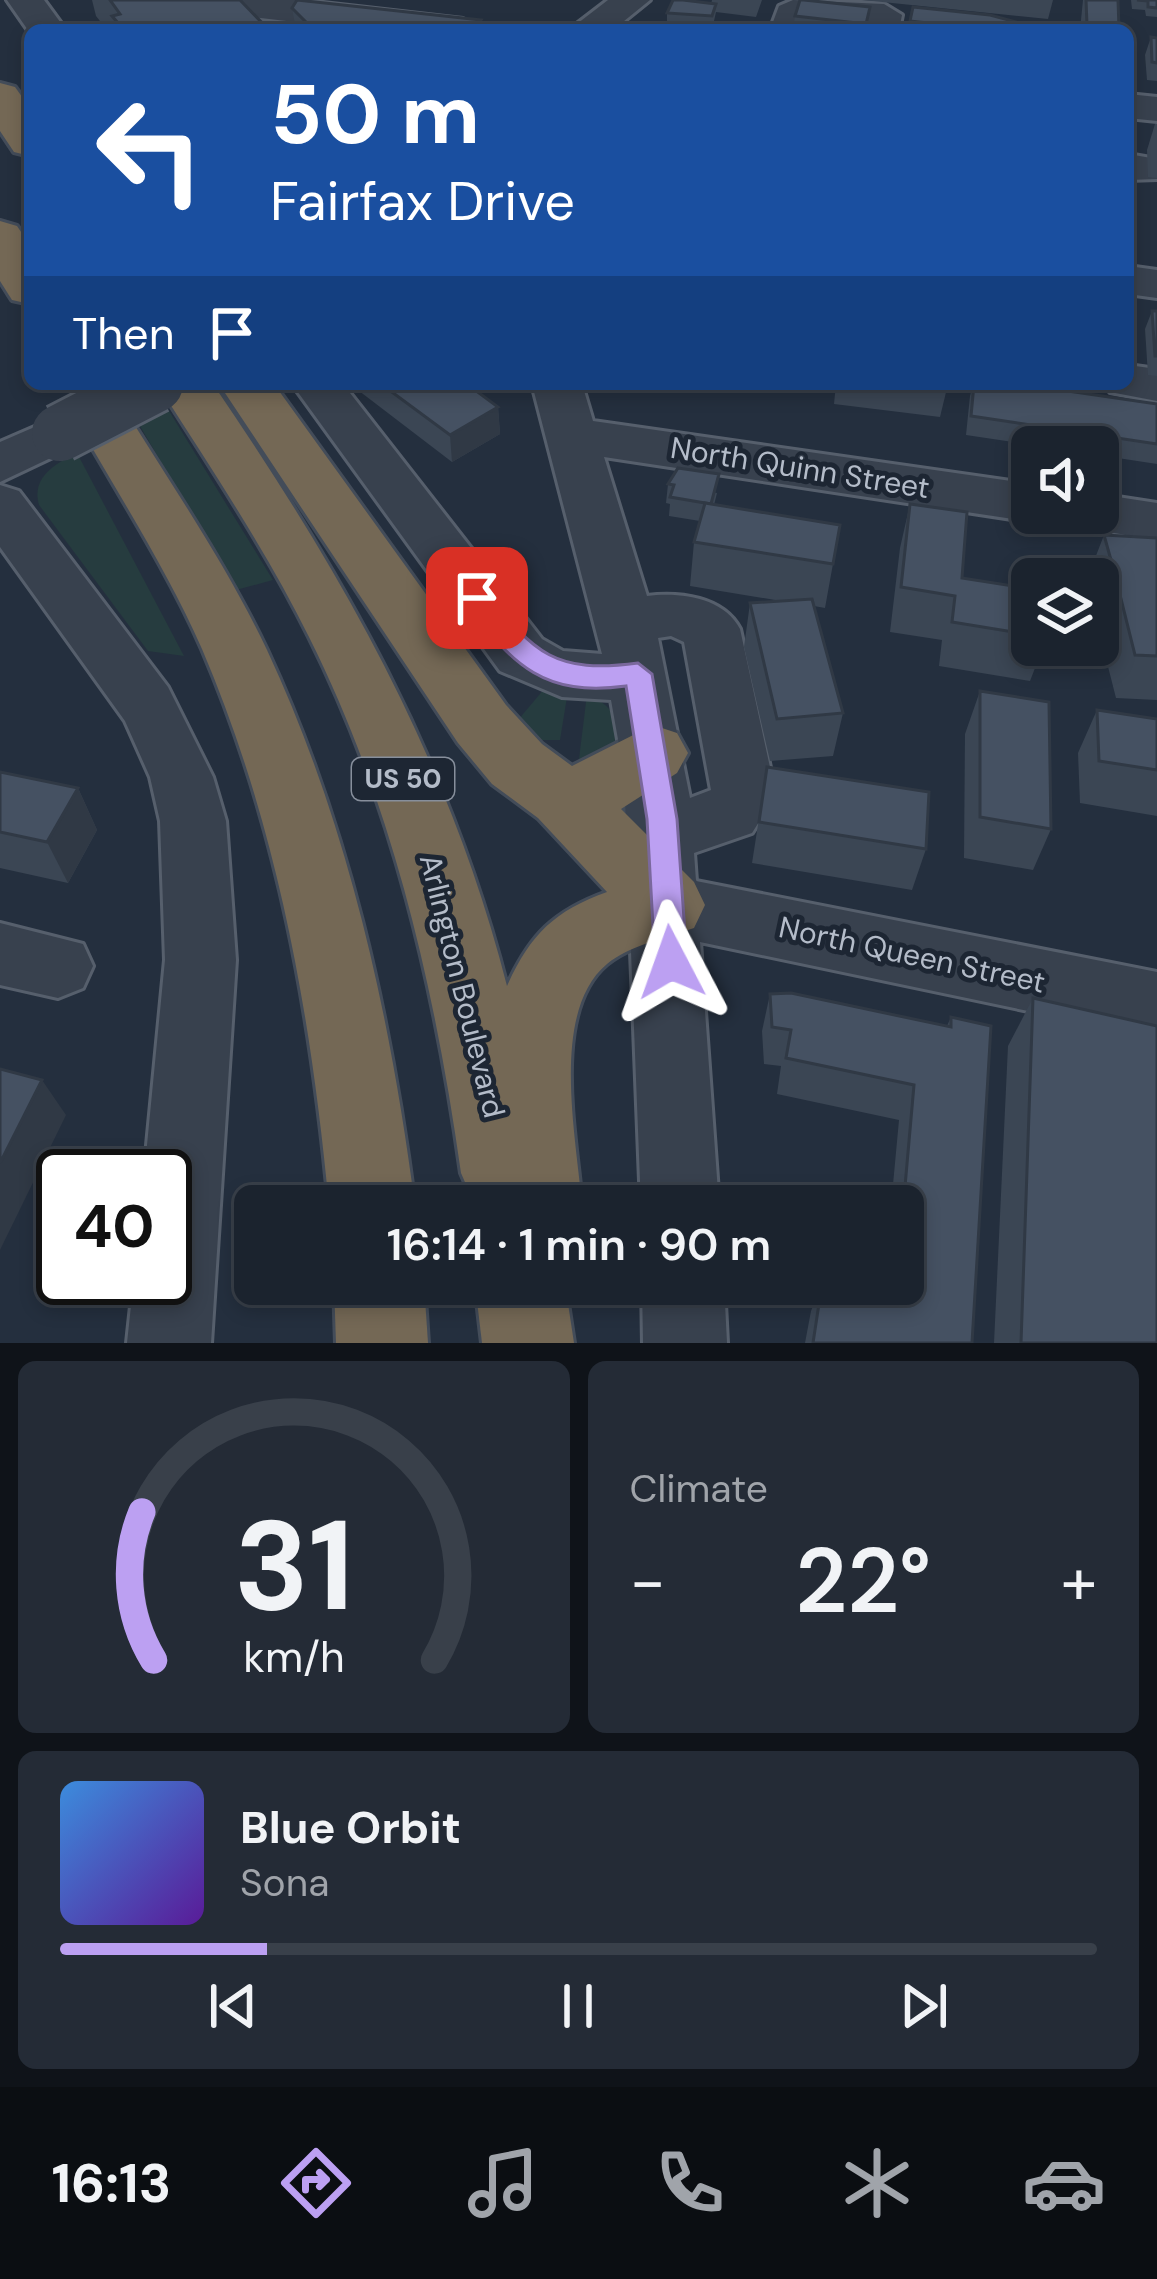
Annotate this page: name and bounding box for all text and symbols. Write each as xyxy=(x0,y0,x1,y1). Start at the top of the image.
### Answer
text: 50 m xyxy=(270,60,480,169)
icon: left xyxy=(72,72,228,228)
text: Fairfax Drive xyxy=(270,166,575,237)
icon: arrive xyxy=(199,300,265,366)
text: Then xyxy=(72,304,175,363)
map controls xyxy=(1011,426,1119,666)
button: sound xyxy=(1011,426,1119,534)
street label: North Quinn Street xyxy=(668,428,932,507)
pin xyxy=(426,547,528,649)
button: layers xyxy=(1011,558,1119,666)
icon: arrive xyxy=(444,565,510,631)
road number: US 50 xyxy=(352,758,454,800)
street label: Arlington Boulevard xyxy=(411,850,514,1122)
position arrow xyxy=(608,899,734,1025)
street label: North Queen Street xyxy=(775,907,1049,1002)
speed limit sign: 40 xyxy=(36,1149,192,1305)
text: 16:14 · 1 min · 90 m xyxy=(387,1215,771,1274)
text: Climate xyxy=(630,1463,768,1514)
text: 31 xyxy=(234,1485,354,1648)
text: 22° xyxy=(795,1523,931,1640)
text: − xyxy=(630,1539,666,1624)
text: + xyxy=(1061,1539,1097,1624)
text: km/h xyxy=(243,1629,344,1685)
text: Blue Orbit xyxy=(240,1798,461,1857)
text: Sona xyxy=(240,1857,329,1908)
icon: previous xyxy=(200,1973,266,2039)
icon: pause xyxy=(545,1973,611,2039)
icon: next xyxy=(891,1973,957,2039)
icon: directions xyxy=(274,2141,358,2225)
icon: music xyxy=(461,2141,545,2225)
icon: phone xyxy=(648,2141,732,2225)
icon: climate xyxy=(835,2141,919,2225)
icon: car xyxy=(1022,2141,1106,2225)
text: 16:13 xyxy=(51,2148,171,2219)

